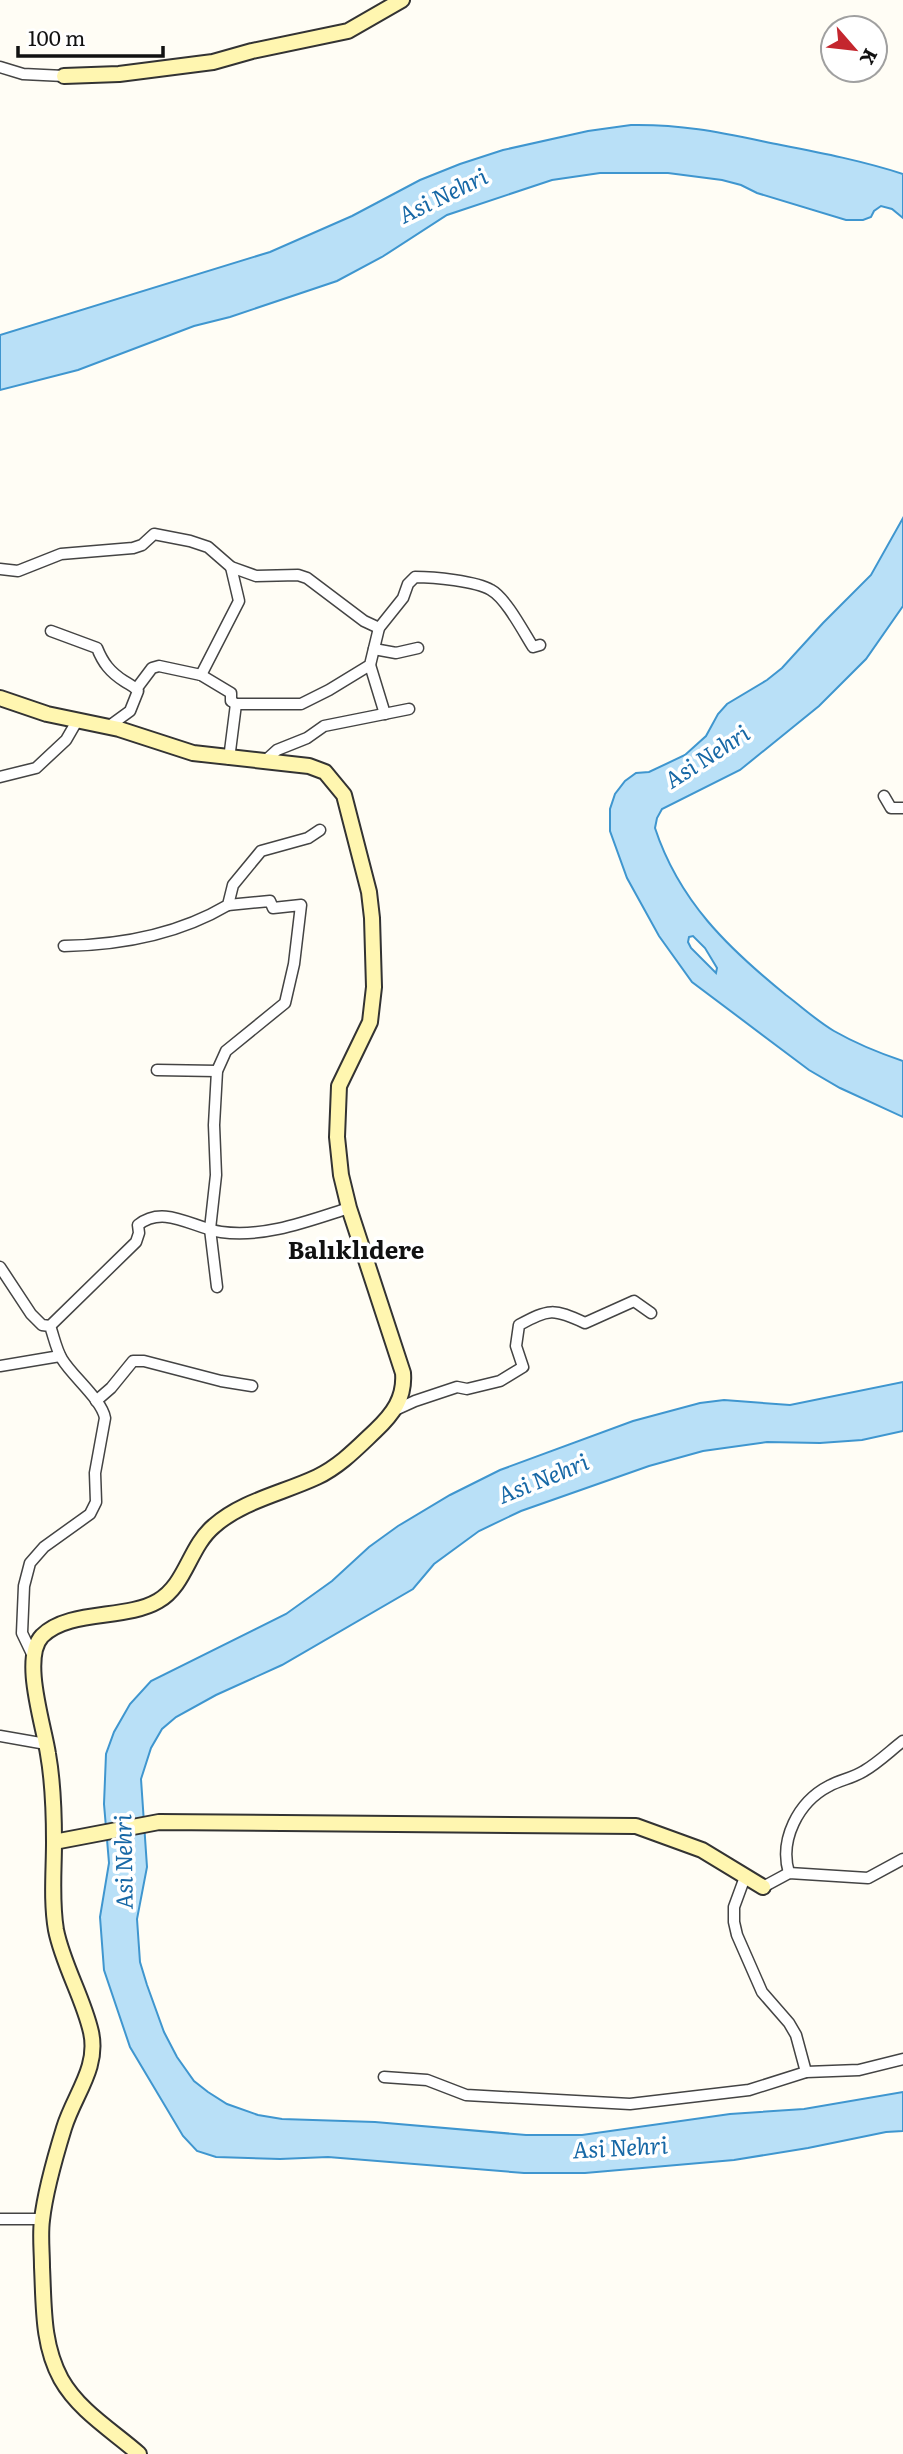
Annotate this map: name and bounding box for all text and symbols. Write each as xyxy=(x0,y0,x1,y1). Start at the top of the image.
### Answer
scale bar xyxy=(18,14,163,58)
north arrow xyxy=(819,14,889,84)
text: 100 m xyxy=(28,21,85,52)
text: K xyxy=(854,44,886,71)
water label: Asi Nehri xyxy=(392,158,493,230)
water label: Asi Nehri xyxy=(657,715,755,796)
district label: Balıklıdere xyxy=(288,1231,424,1266)
water label: Asi Nehri xyxy=(492,1443,593,1511)
water label: Asi Nehri xyxy=(104,1814,140,1910)
water label: Asi Nehri xyxy=(571,2127,669,2165)

